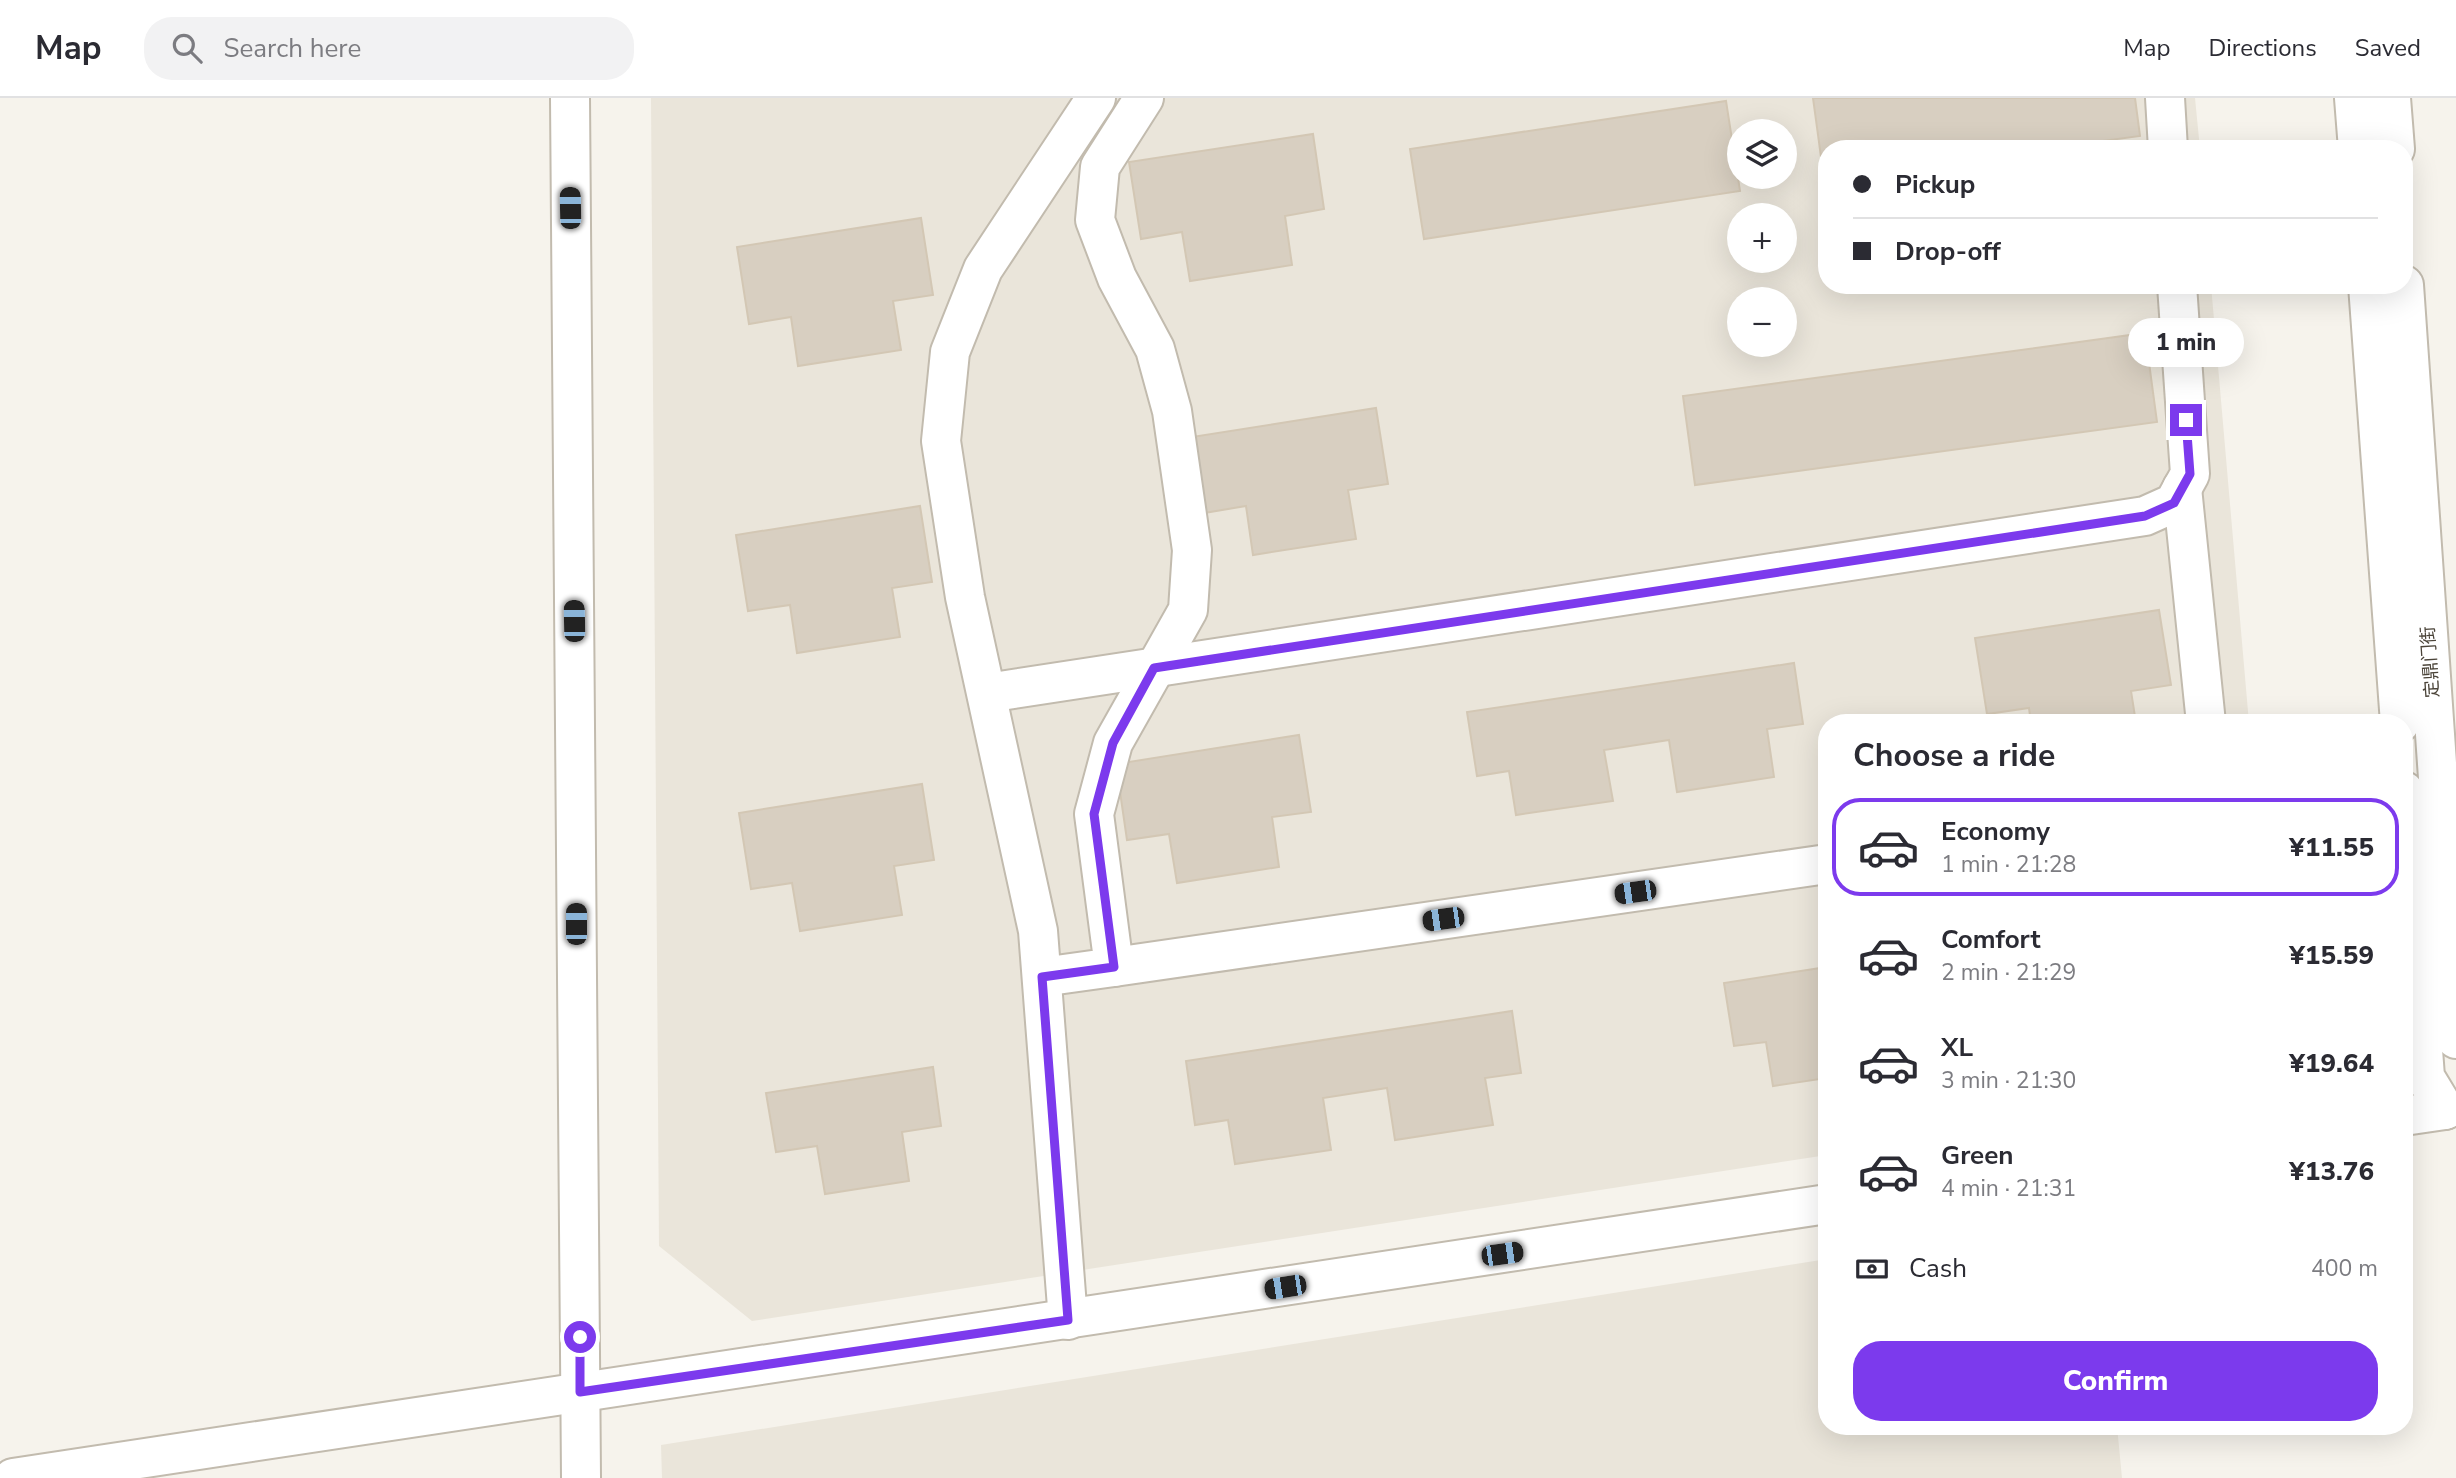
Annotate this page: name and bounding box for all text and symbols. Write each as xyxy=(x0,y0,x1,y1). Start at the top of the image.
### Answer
search box xyxy=(144,17,634,80)
text: Map xyxy=(35,26,102,71)
icon: search xyxy=(168,29,206,67)
text: Search here xyxy=(224,31,361,66)
text: Map xyxy=(2123,32,2170,64)
text: Directions xyxy=(2208,32,2317,64)
text: Saved xyxy=(2355,32,2421,64)
map controls xyxy=(1727,119,1797,357)
button: layers xyxy=(1727,119,1797,189)
text: Pickup xyxy=(1895,167,1975,202)
car xyxy=(560,187,581,229)
button: + xyxy=(1727,203,1797,273)
text: Drop-off xyxy=(1895,234,2001,269)
button: − xyxy=(1727,287,1797,357)
callout: 1 min xyxy=(2128,318,2244,368)
text: 1 min xyxy=(2156,327,2216,358)
route end xyxy=(2170,404,2202,436)
car xyxy=(564,600,585,642)
street label: 定鼎门街 xyxy=(2416,625,2444,699)
text: Choose a ride xyxy=(1853,734,2055,777)
text: Economy xyxy=(1941,814,2050,849)
icon: car xyxy=(1857,816,1920,879)
text: ¥11.55 xyxy=(2289,830,2374,865)
text: 1 min · 21:28 xyxy=(1941,849,2076,880)
car xyxy=(1613,879,1658,905)
car xyxy=(566,903,587,945)
car xyxy=(1421,906,1466,932)
text: Comfort xyxy=(1941,922,2041,957)
icon: car xyxy=(1857,924,1920,987)
text: ¥15.59 xyxy=(2289,938,2374,973)
text: 2 min · 21:29 xyxy=(1941,957,2076,988)
text: XL xyxy=(1941,1030,1973,1065)
icon: car xyxy=(1857,1032,1920,1095)
text: ¥19.64 xyxy=(2289,1046,2374,1081)
text: 3 min · 21:30 xyxy=(1941,1065,2076,1096)
text: Green xyxy=(1941,1138,2014,1173)
icon: car xyxy=(1857,1140,1920,1203)
text: ¥13.76 xyxy=(2289,1154,2374,1189)
text: 4 min · 21:31 xyxy=(1941,1173,2076,1204)
car xyxy=(1480,1241,1525,1267)
icon: cash xyxy=(1853,1250,1891,1288)
text: Cash xyxy=(1909,1251,1967,1286)
text: 400 m xyxy=(2311,1253,2378,1284)
car xyxy=(1263,1273,1308,1301)
route start xyxy=(564,1321,596,1353)
button: Confirm xyxy=(1853,1341,2378,1421)

